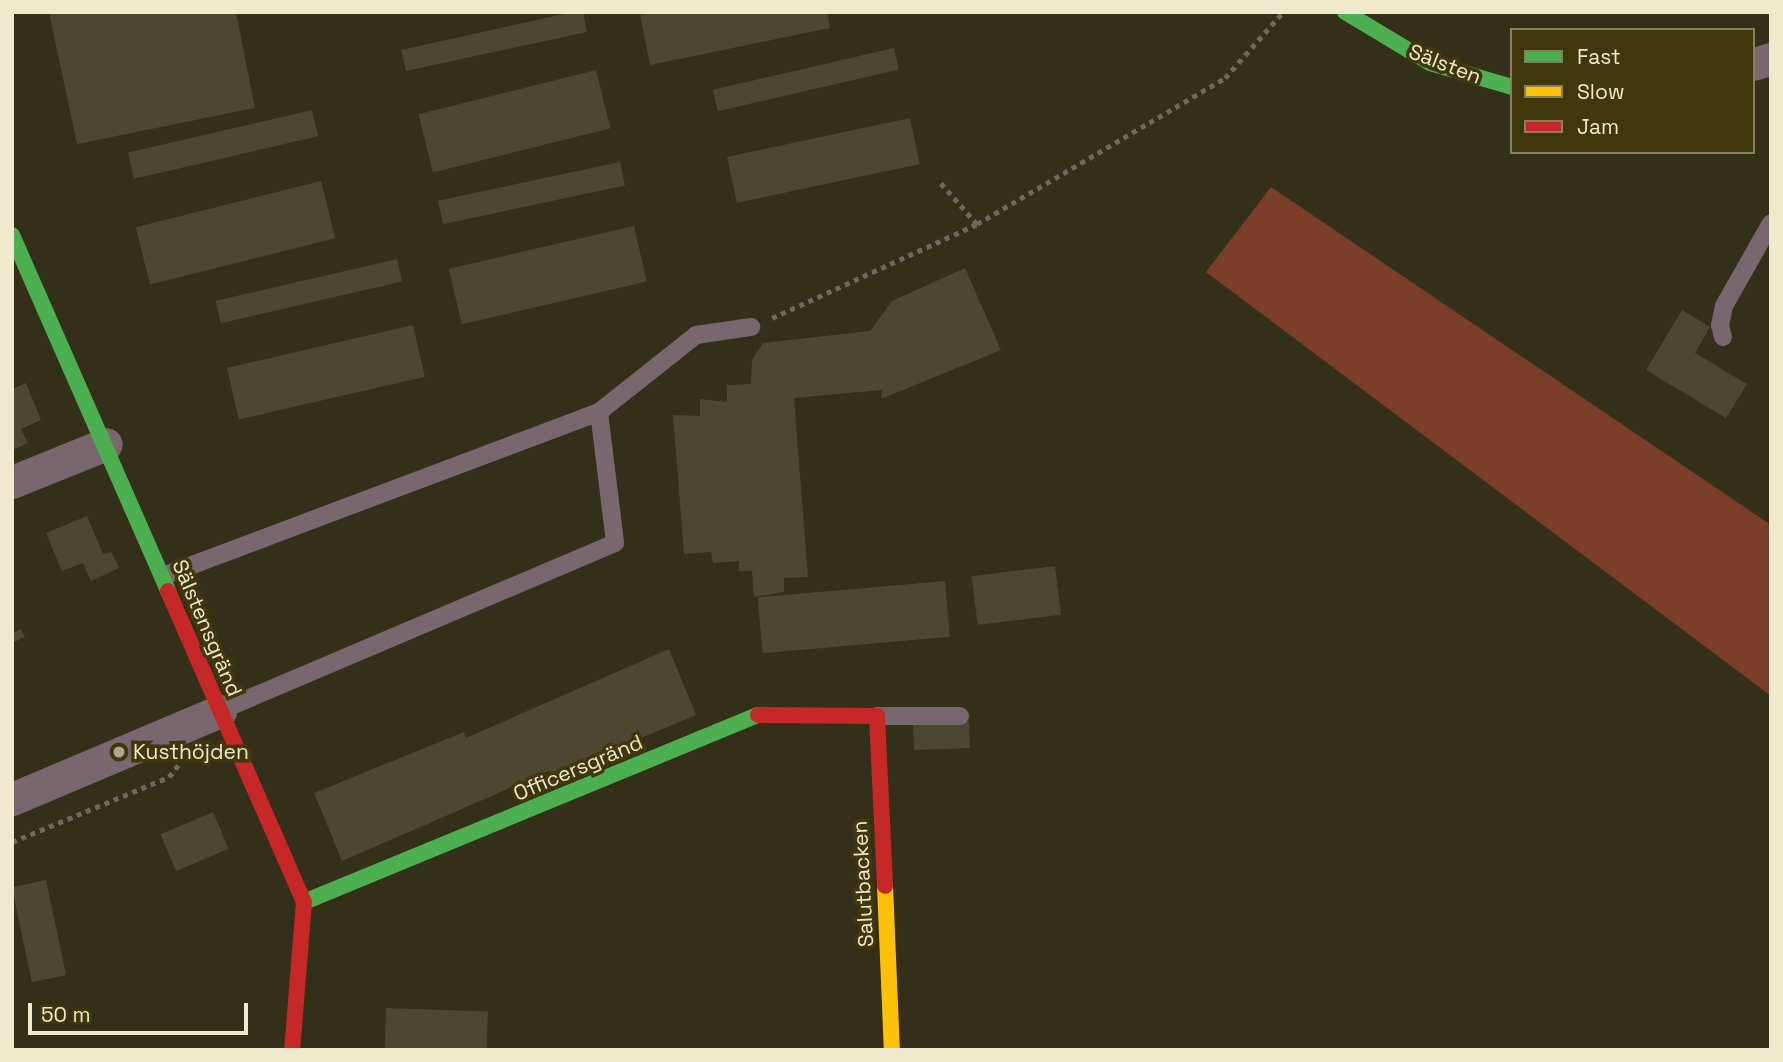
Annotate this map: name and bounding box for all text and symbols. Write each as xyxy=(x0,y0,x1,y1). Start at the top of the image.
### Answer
legend xyxy=(1510,28,1755,154)
street label: Sälsten xyxy=(1405,39,1485,89)
text: Fast xyxy=(1577,43,1621,70)
text: Slow xyxy=(1577,78,1625,105)
text: Jam xyxy=(1577,113,1619,140)
street label: Sälstensgränd xyxy=(167,556,247,700)
street label: Officersgränd xyxy=(510,729,646,807)
place label: Kusthöjden xyxy=(133,739,249,765)
marker: Kusthöjden xyxy=(111,744,127,760)
street label: Salutbacken xyxy=(847,820,879,948)
scale bar xyxy=(32,988,252,1032)
text: 50 m xyxy=(41,1001,91,1028)

